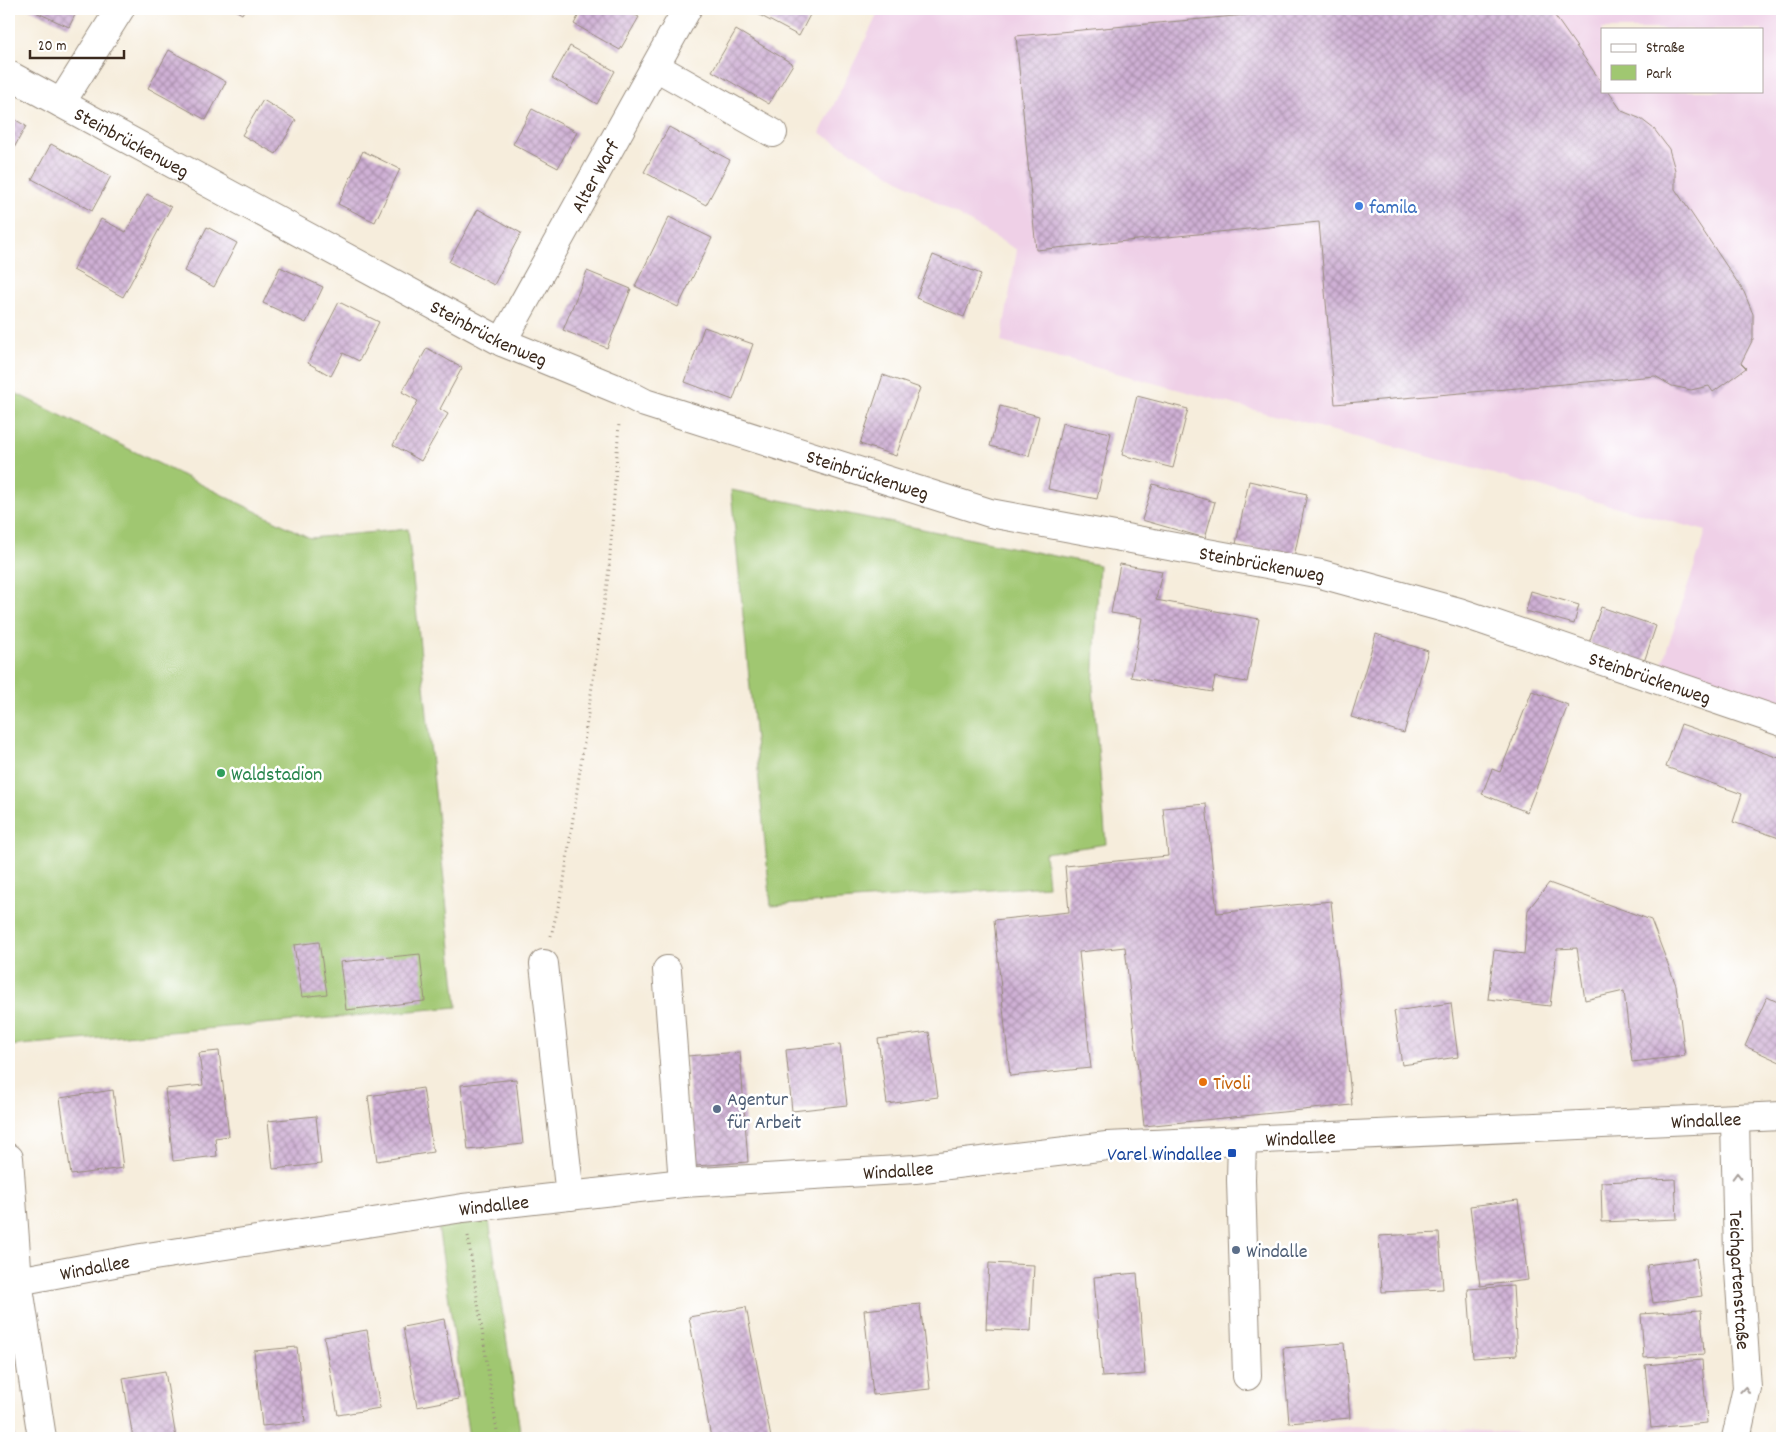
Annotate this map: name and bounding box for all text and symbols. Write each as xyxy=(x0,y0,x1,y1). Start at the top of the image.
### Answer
scale bar xyxy=(30,28,124,60)
legend xyxy=(1601,28,1764,92)
text: 20 m xyxy=(38,36,66,58)
text: Straße xyxy=(1646,38,1685,60)
text: Park xyxy=(1646,64,1672,86)
street label: Steinbrückenweg xyxy=(68,102,193,187)
street label: Alter Warf xyxy=(565,135,629,219)
place label: famila xyxy=(1369,195,1418,223)
marker: famila xyxy=(1353,200,1365,212)
street label: Steinbrückenweg xyxy=(424,295,551,376)
street label: Steinbrückenweg xyxy=(802,444,932,510)
street label: Steinbrückenweg xyxy=(1196,541,1327,591)
street label: Steinbrückenweg xyxy=(1584,646,1714,714)
place label: Waldstadion xyxy=(231,762,322,790)
marker: Waldstadion xyxy=(215,767,227,779)
place label: Tivoli xyxy=(1213,1071,1251,1099)
marker: Tivoli xyxy=(1197,1076,1209,1088)
place label: Agentur für Arbeit xyxy=(727,1087,802,1138)
marker: Agentur für Arbeit xyxy=(711,1103,723,1115)
street label: Windallee xyxy=(1671,1107,1742,1138)
street label: Windallee xyxy=(1265,1125,1337,1156)
place label: Varel Windallee xyxy=(1107,1142,1222,1170)
marker: Varel Windallee xyxy=(1226,1147,1238,1159)
street label: Windallee xyxy=(862,1156,935,1189)
one-way arrow xyxy=(1731,1172,1742,1180)
street label: Windallee xyxy=(458,1190,531,1225)
street label: Teichgartenstraße xyxy=(1720,1210,1755,1351)
place label: Windalle xyxy=(1246,1239,1308,1267)
marker: Windalle xyxy=(1230,1244,1242,1256)
street label: Windallee xyxy=(58,1249,133,1290)
one-way arrow xyxy=(1739,1386,1750,1394)

